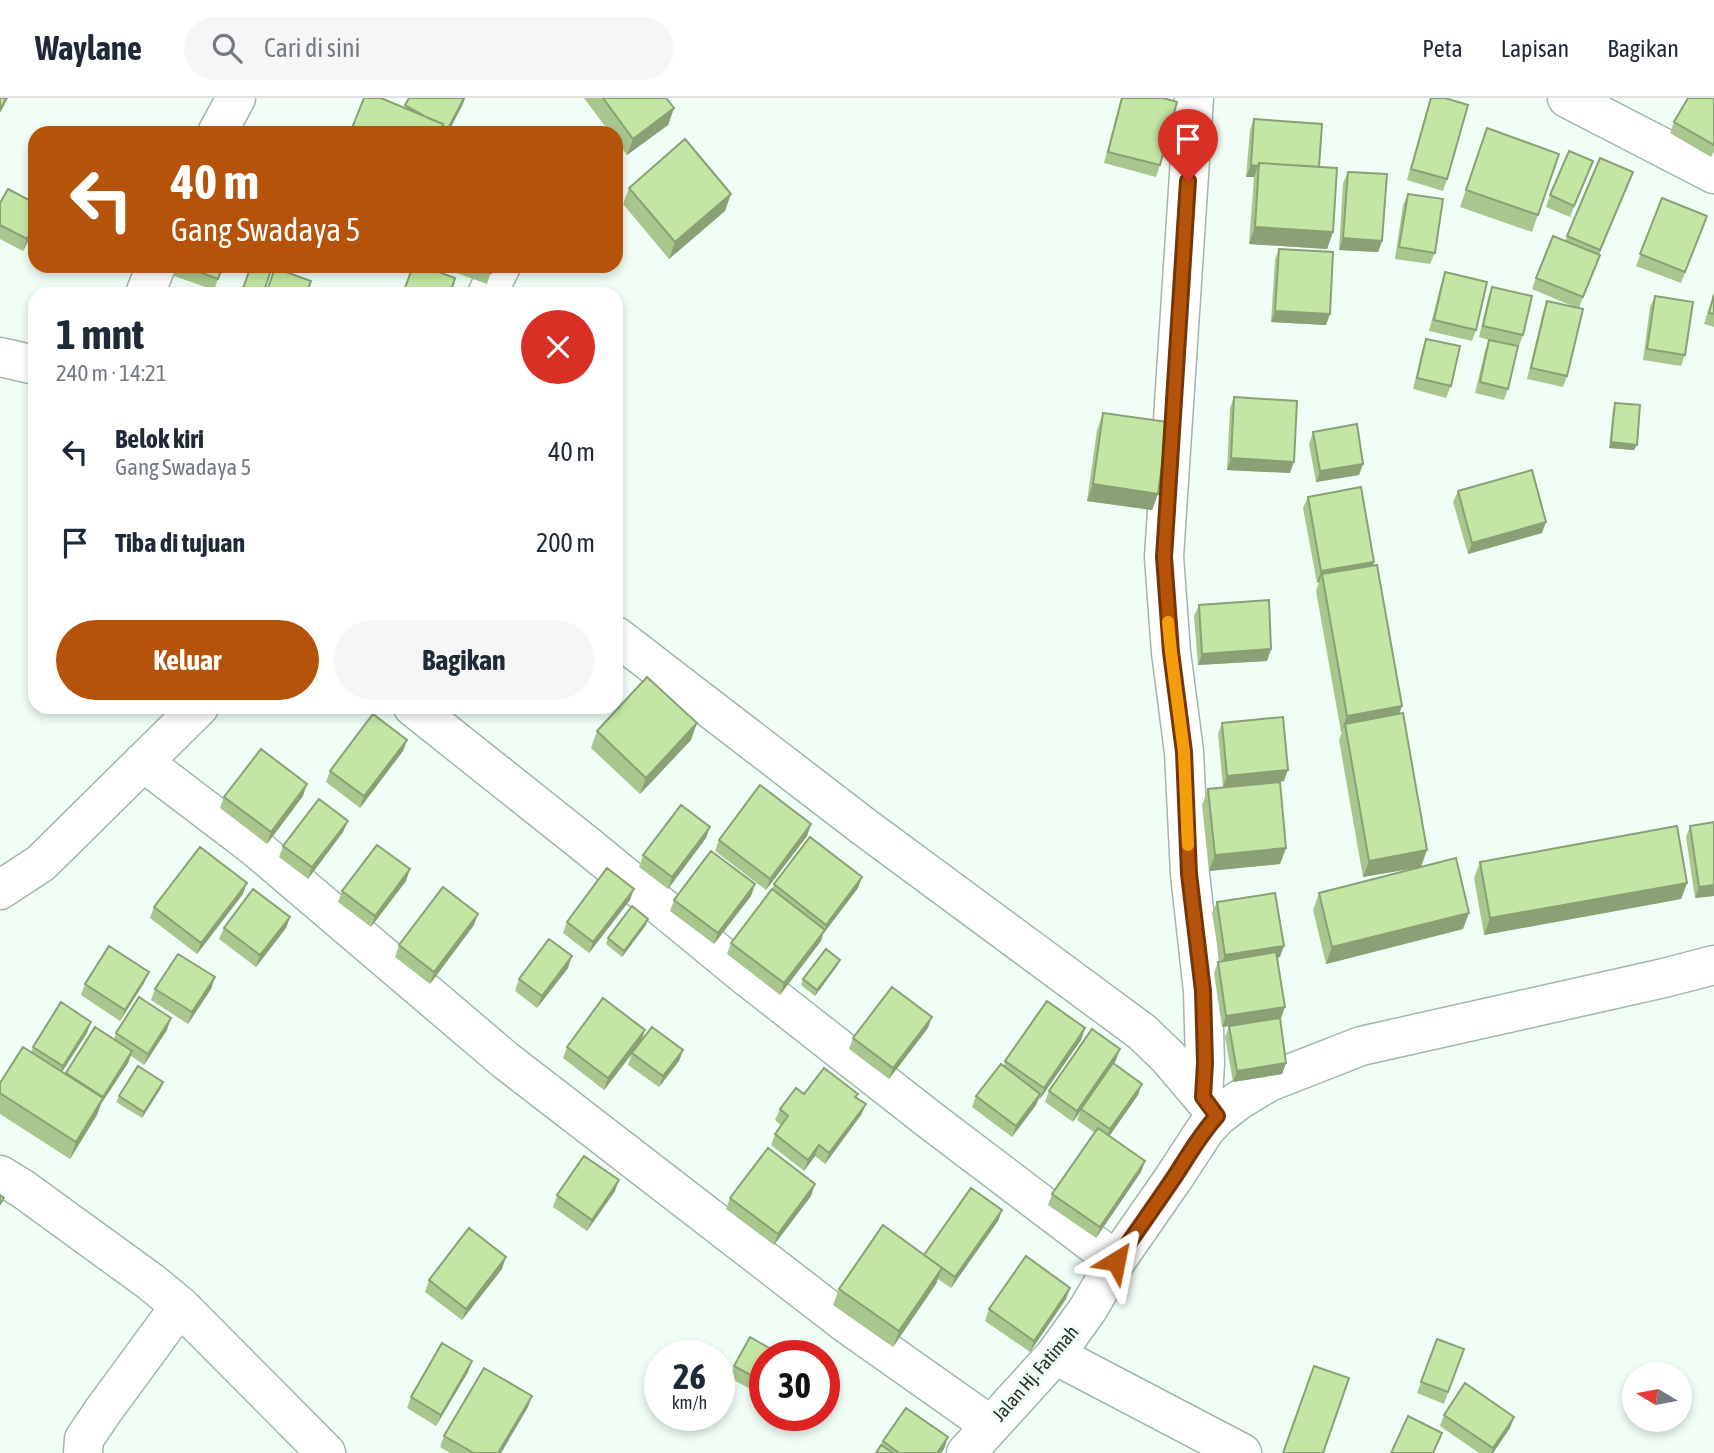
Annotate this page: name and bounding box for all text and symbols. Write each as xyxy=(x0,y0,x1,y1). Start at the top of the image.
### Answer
search box xyxy=(184,17,674,80)
text: Waylane xyxy=(35,29,142,67)
icon: search xyxy=(208,29,246,67)
text: Cari di sini xyxy=(264,33,361,63)
text: Peta xyxy=(1422,35,1463,62)
text: Lapisan xyxy=(1501,35,1569,62)
text: Bagikan xyxy=(1607,35,1679,62)
pin xyxy=(1158,109,1218,181)
icon: arrive xyxy=(1169,120,1207,158)
text: 40 m xyxy=(171,153,259,209)
icon: left xyxy=(56,154,147,245)
text: Gang Swadaya 5 xyxy=(171,211,361,248)
text: 1 mnt xyxy=(56,310,144,358)
button: close xyxy=(521,310,595,384)
text: 240 m · 14:21 xyxy=(56,360,167,386)
text: Belok kiri xyxy=(115,424,204,454)
icon: left xyxy=(56,433,94,471)
text: 40 m xyxy=(548,437,595,467)
text: Gang Swadaya 5 xyxy=(115,454,251,480)
icon: arrive xyxy=(56,524,94,562)
text: Tiba di tujuan xyxy=(115,528,245,558)
text: 200 m xyxy=(536,528,595,558)
button: Keluar xyxy=(56,620,319,700)
button: Bagikan xyxy=(333,620,595,700)
position arrow xyxy=(1079,1224,1153,1298)
street label: Jalan Hj. Fatimah xyxy=(987,1321,1083,1425)
speed limit sign: 30 xyxy=(749,1340,840,1431)
text: 26 xyxy=(673,1356,706,1396)
north arrow xyxy=(1622,1362,1692,1432)
map controls xyxy=(1622,1362,1692,1432)
text: km/h xyxy=(672,1392,707,1413)

